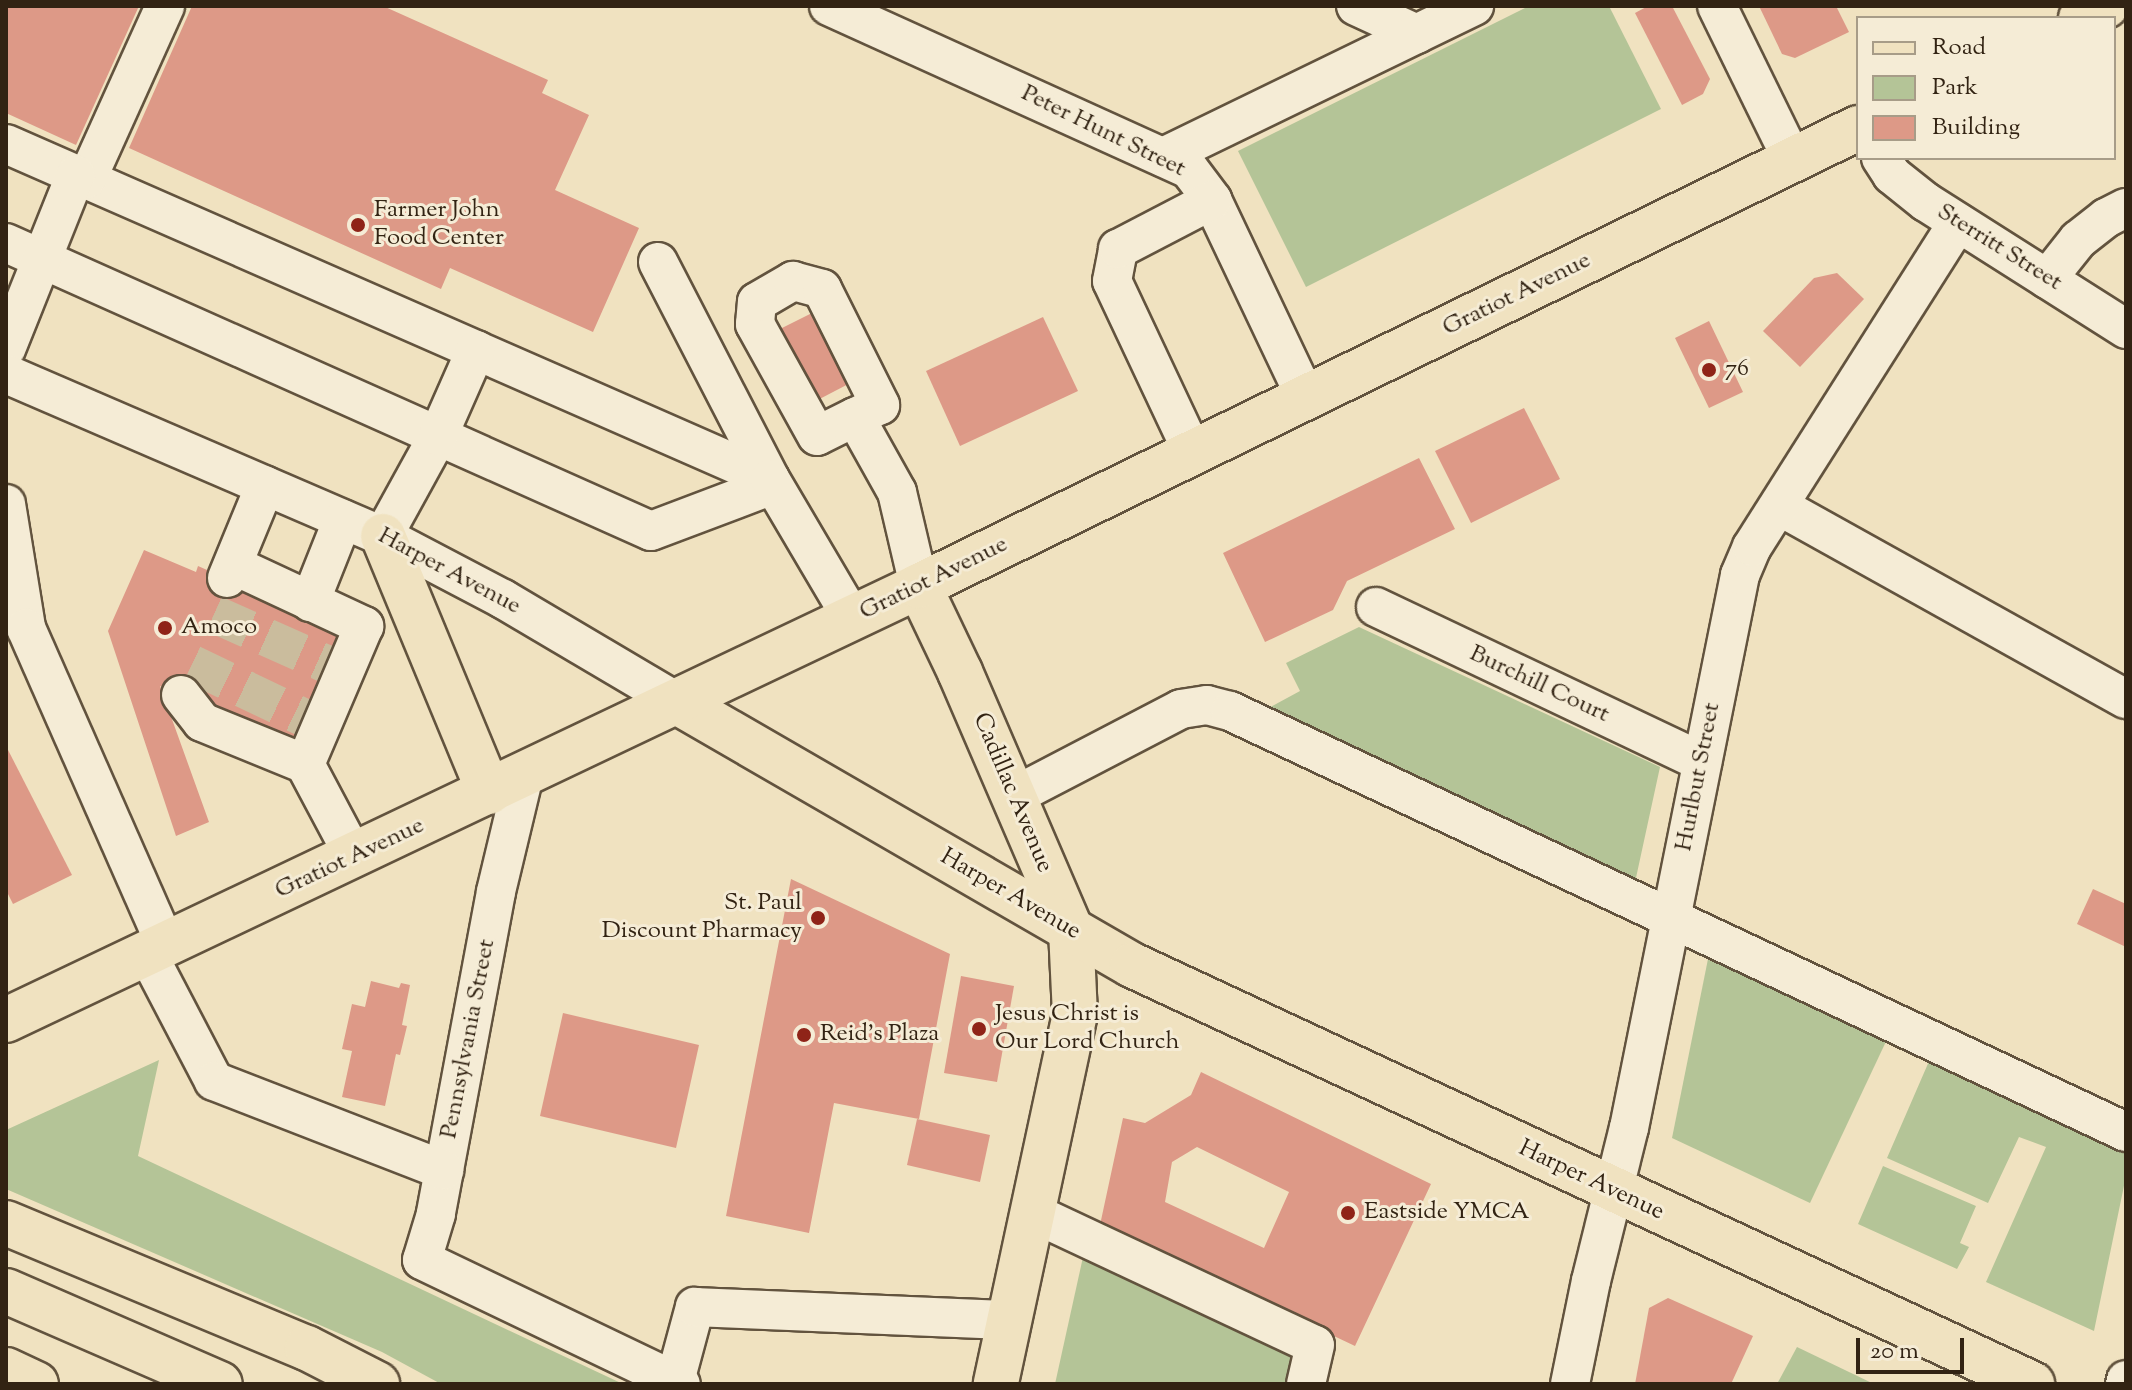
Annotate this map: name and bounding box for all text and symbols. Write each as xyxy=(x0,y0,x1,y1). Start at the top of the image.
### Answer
legend xyxy=(1856,16,2116,160)
text: Road xyxy=(1932,31,1986,65)
text: Park xyxy=(1932,71,1978,105)
street label: Peter Hunt Street xyxy=(1016,80,1190,184)
text: Building xyxy=(1932,111,2020,145)
place label: Farmer John Food Center xyxy=(374,197,504,253)
street label: Sterritt Street xyxy=(1931,198,2067,298)
marker: Farmer John Food Center xyxy=(349,216,367,234)
street label: Gratiot Avenue xyxy=(1438,247,1596,343)
place label: 76 xyxy=(1725,356,1749,384)
marker: 76 xyxy=(1700,361,1718,379)
street label: Harper Avenue xyxy=(373,522,525,622)
street label: Gratiot Avenue xyxy=(855,531,1013,627)
place label: Amoco xyxy=(181,614,257,642)
marker: Amoco xyxy=(156,619,174,637)
street label: Burchill Court xyxy=(1465,640,1613,730)
street label: Hurlbut Street xyxy=(1670,700,1728,854)
street label: Cadillac Avenue xyxy=(965,709,1059,877)
street label: Gratiot Avenue xyxy=(271,812,429,906)
street label: Harper Avenue xyxy=(935,843,1085,947)
place label: St. Paul Discount Pharmacy xyxy=(602,890,802,946)
marker: St. Paul Discount Pharmacy xyxy=(809,909,827,927)
street label: Pennsylvania Street xyxy=(436,937,502,1141)
place label: Jesus Christ is Our Lord Church xyxy=(995,1001,1180,1057)
marker: Jesus Christ is Our Lord Church xyxy=(970,1020,988,1038)
place label: Reid's Plaza xyxy=(820,1021,939,1049)
marker: Reid's Plaza xyxy=(795,1026,813,1044)
street label: Harper Avenue xyxy=(1514,1135,1668,1227)
place label: Eastside YMCA xyxy=(1364,1199,1530,1227)
marker: Eastside YMCA xyxy=(1339,1204,1357,1222)
scale bar xyxy=(1860,1322,1968,1372)
text: 20 m xyxy=(1870,1335,1919,1369)

